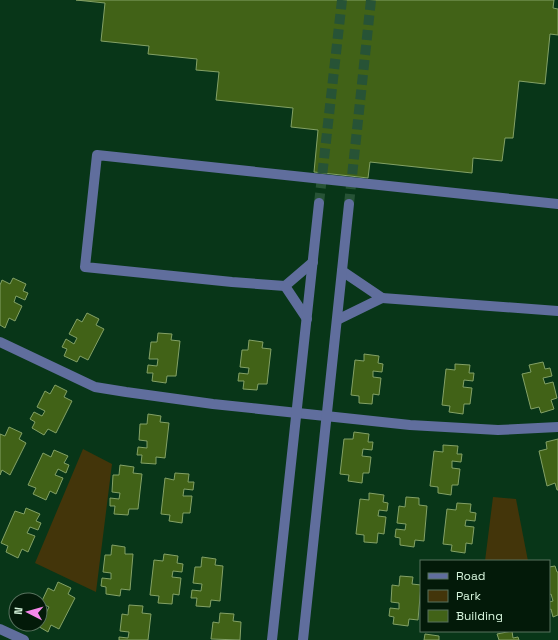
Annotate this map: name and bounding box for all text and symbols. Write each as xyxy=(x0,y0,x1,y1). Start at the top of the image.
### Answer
legend xyxy=(420,560,550,632)
text: Road xyxy=(456,568,485,584)
text: Park xyxy=(456,588,481,604)
north arrow xyxy=(8,592,48,632)
text: N xyxy=(11,607,25,615)
text: Building xyxy=(456,608,503,624)

